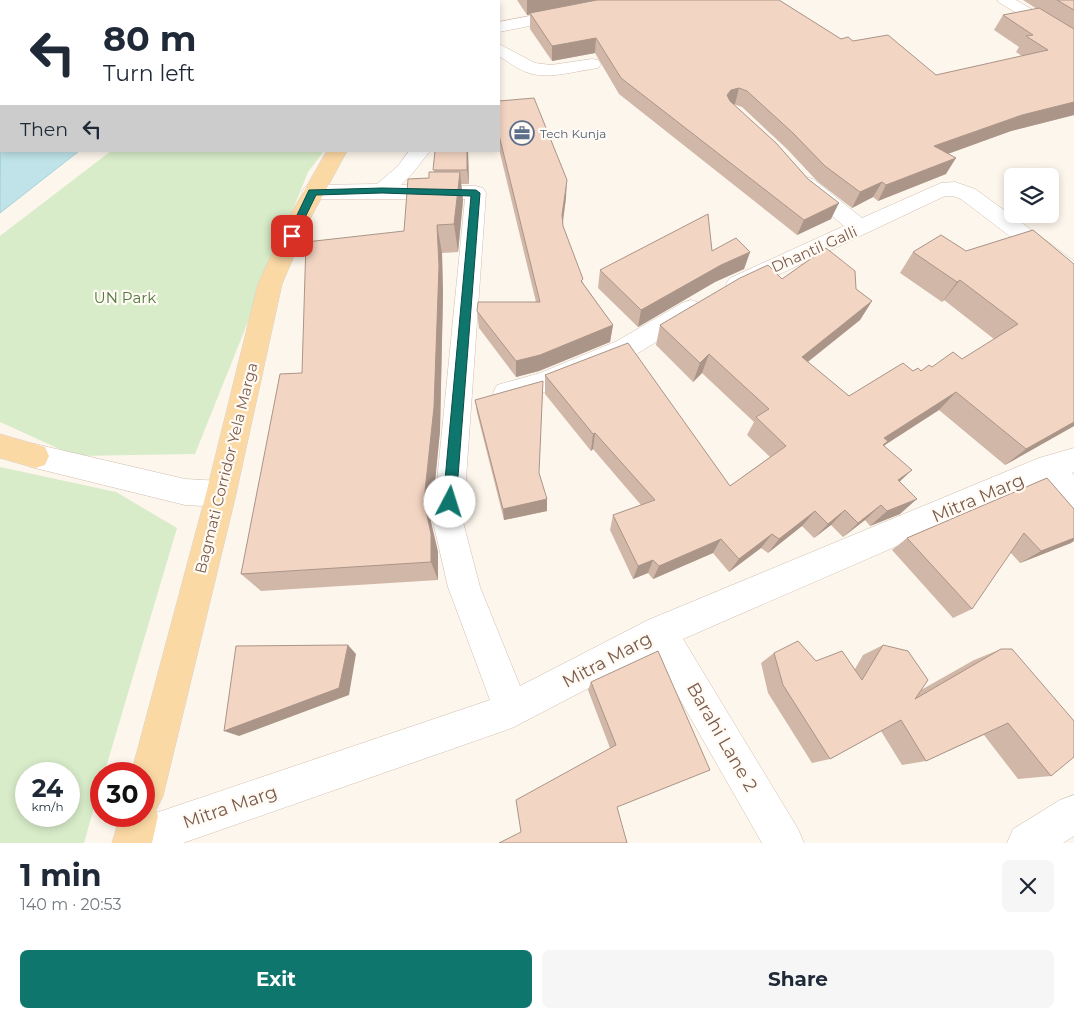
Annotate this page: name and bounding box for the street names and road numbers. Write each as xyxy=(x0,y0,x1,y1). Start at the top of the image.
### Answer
street label: Dhantil Galli xyxy=(768,222,860,276)
street label: Bagmati Corridor Yela Marga xyxy=(191,360,261,576)
street label: Mitra Marg xyxy=(929,469,1027,527)
street label: Mitra Marg xyxy=(559,627,655,693)
street label: Barahi Lane 2 xyxy=(682,679,762,795)
street label: Mitra Marg xyxy=(180,781,280,833)

